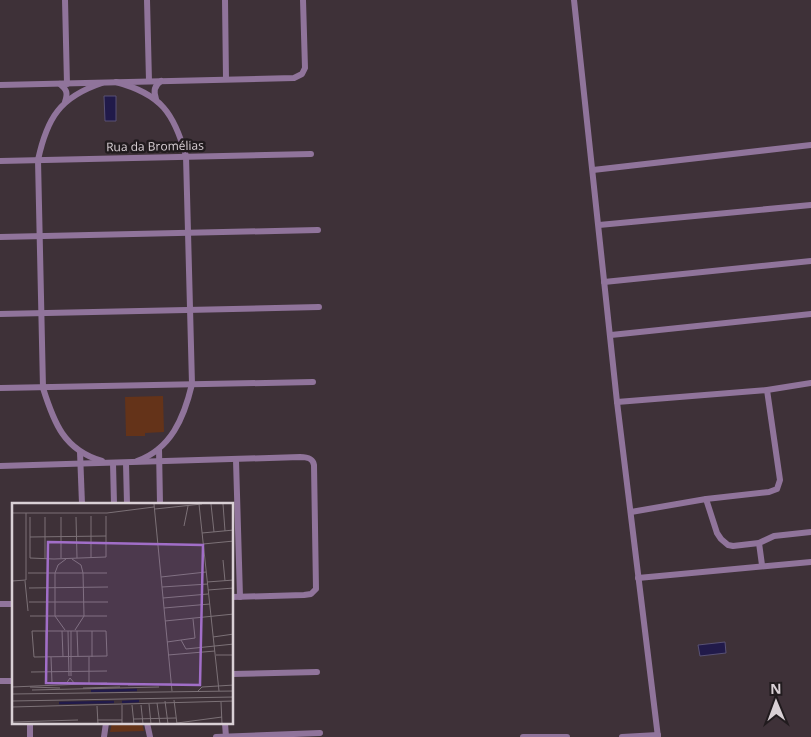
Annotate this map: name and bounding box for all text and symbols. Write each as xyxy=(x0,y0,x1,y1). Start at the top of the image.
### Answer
street label: Rua da Bromélias xyxy=(106,137,204,155)
inset map xyxy=(12,503,234,724)
north arrow xyxy=(751,677,801,727)
text: N xyxy=(770,679,782,698)

